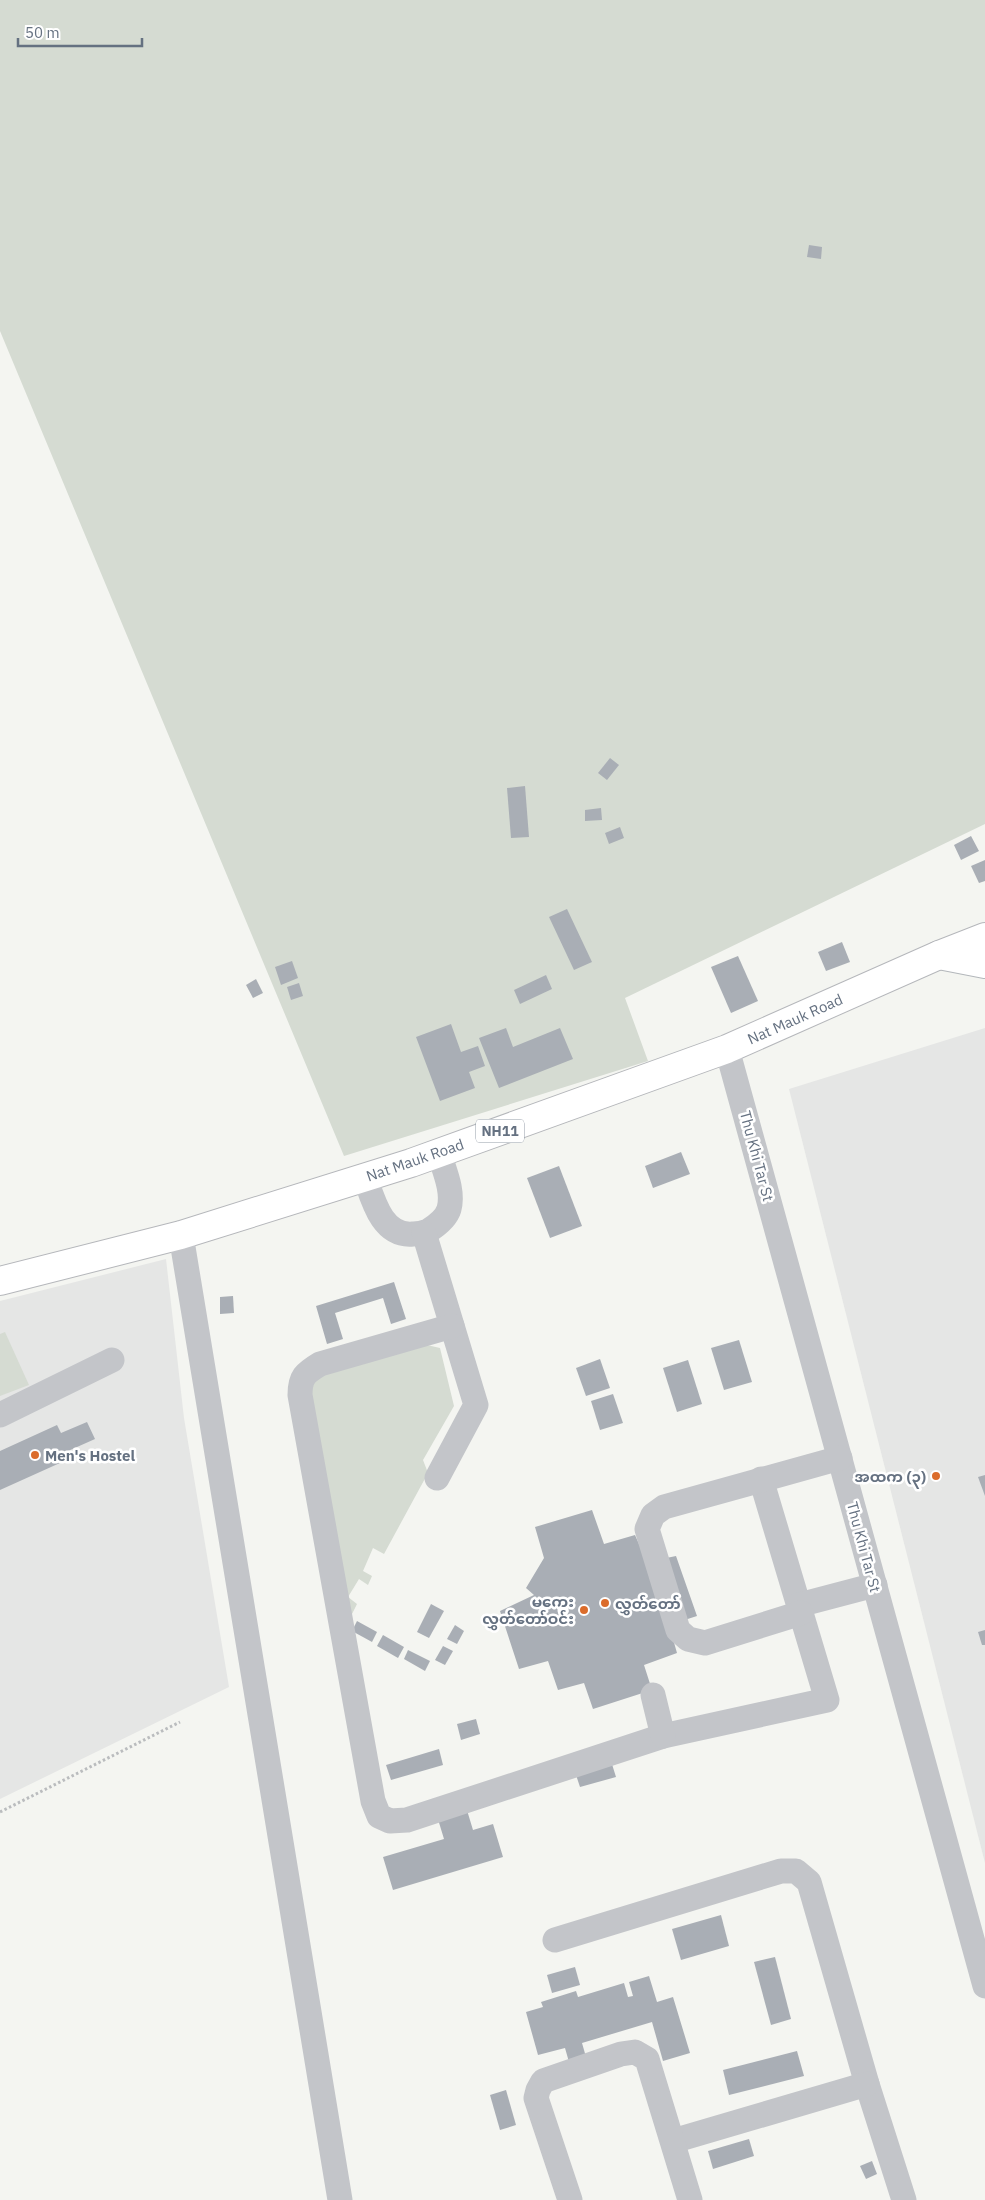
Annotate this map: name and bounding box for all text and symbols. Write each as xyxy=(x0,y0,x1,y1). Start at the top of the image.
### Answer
scale bar xyxy=(18,15,141,47)
text: 50 m xyxy=(25,23,60,42)
street label: Nat Mauk Road xyxy=(745,990,845,1048)
street label: Thu Khi Tar St xyxy=(736,1109,778,1203)
road number: NH11 xyxy=(476,1120,524,1142)
street label: Nat Mauk Road xyxy=(364,1134,466,1186)
place label: Men's Hostel xyxy=(45,1446,135,1465)
marker: Men's Hostel xyxy=(29,1449,41,1461)
place label: အထက (၃) xyxy=(854,1467,926,1489)
marker: အထက (၃) xyxy=(930,1470,942,1482)
street label: Thu Khi Tar St xyxy=(843,1500,885,1594)
place label: မကွေး လွှတ်တော်ဝင်း xyxy=(482,1592,574,1631)
place label: လွှတ်တော် xyxy=(615,1594,681,1616)
marker: လွှတ်တော် xyxy=(599,1597,611,1609)
marker: မကွေး လွှတ်တော်ဝင်း xyxy=(578,1604,590,1616)

